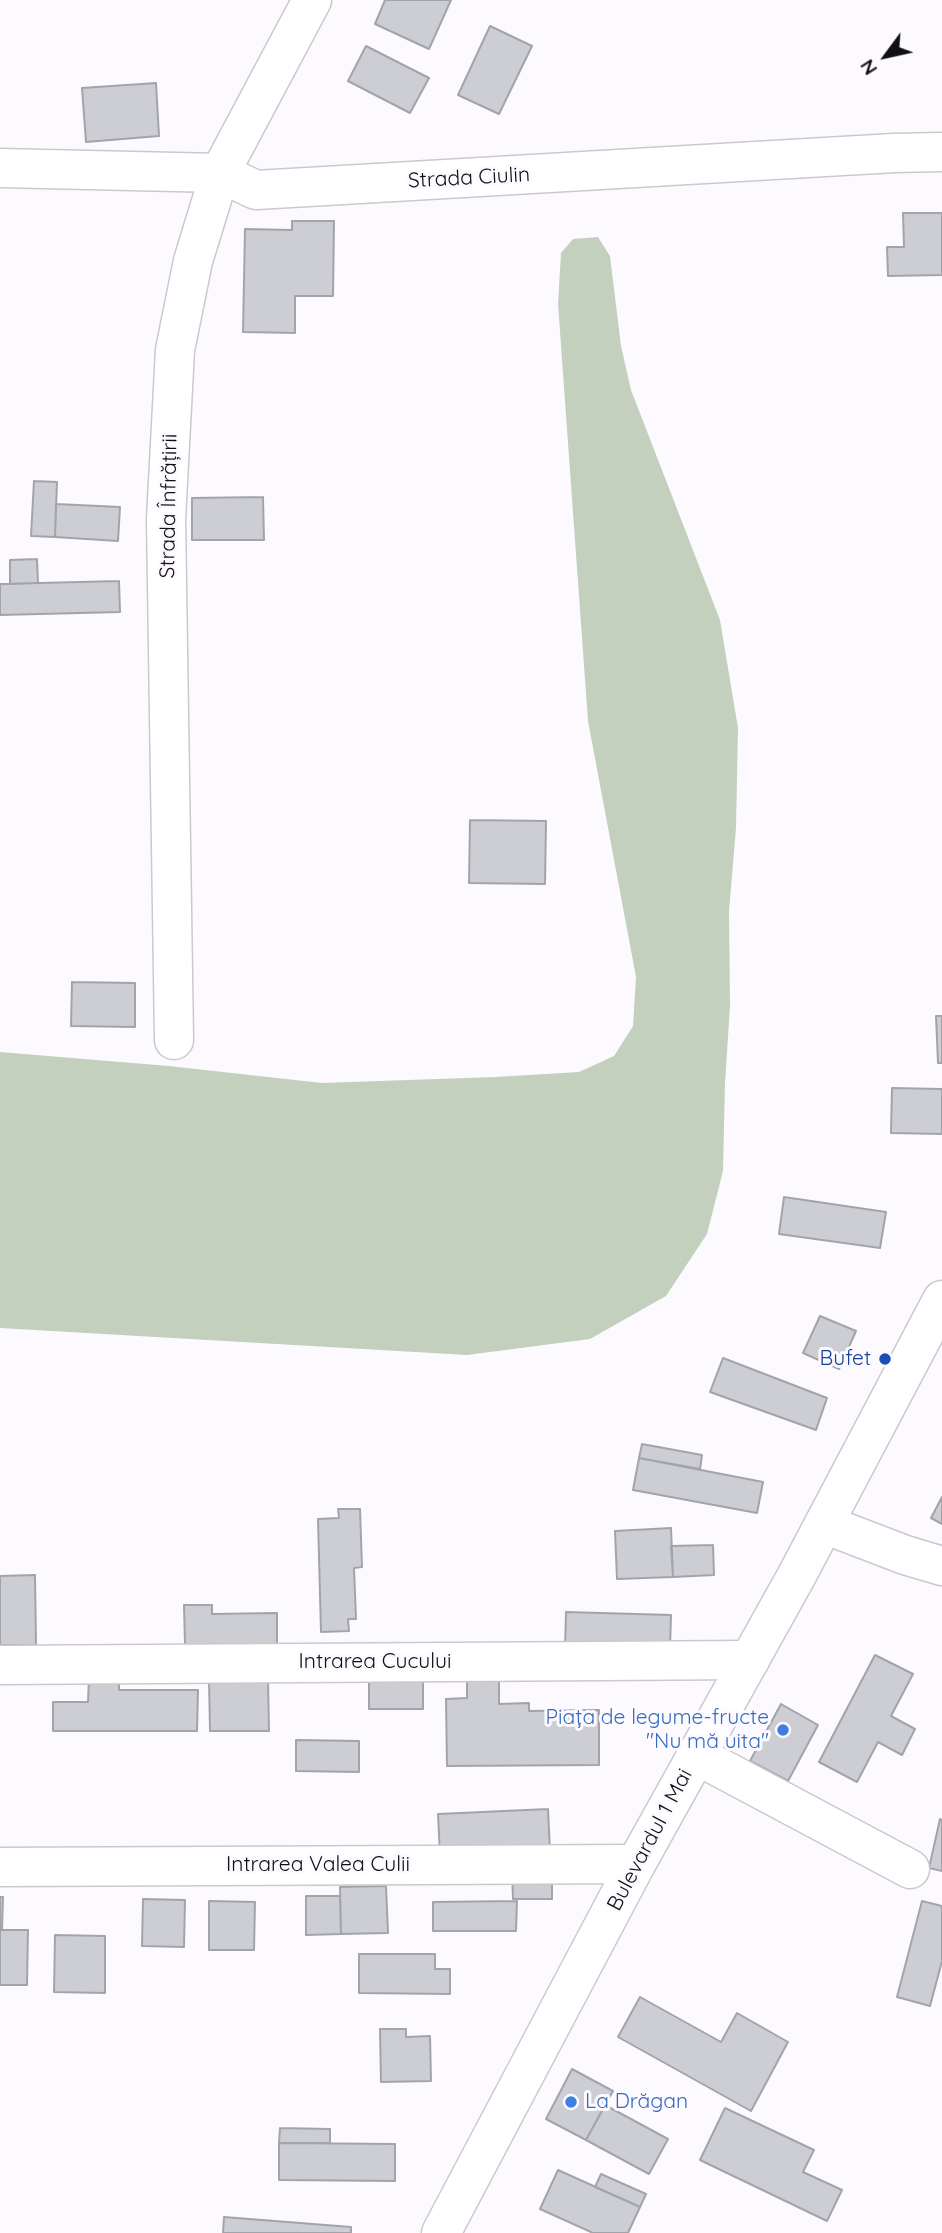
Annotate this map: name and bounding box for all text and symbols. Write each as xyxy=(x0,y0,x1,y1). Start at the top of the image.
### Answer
north arrow xyxy=(851,21,921,91)
text: N xyxy=(855,55,882,80)
street label: Strada Ciulin xyxy=(407,162,531,194)
street label: Strada Înfrățirii xyxy=(155,433,183,579)
place label: Bufet xyxy=(820,1346,871,1372)
marker: Bufet xyxy=(877,1351,893,1367)
street label: Intrarea Cucului xyxy=(299,1649,451,1675)
place label: Piața de legume-fructe "Nu mă uita" xyxy=(546,1705,769,1755)
marker: Piața de legume-fructe "Nu mă uita" xyxy=(775,1722,791,1738)
street label: Bulevardul 1 Mai xyxy=(602,1765,698,1915)
street label: Intrarea Valea Culii xyxy=(226,1852,410,1878)
place label: La Drăgan xyxy=(585,2089,688,2115)
marker: La Drăgan xyxy=(563,2094,579,2110)

